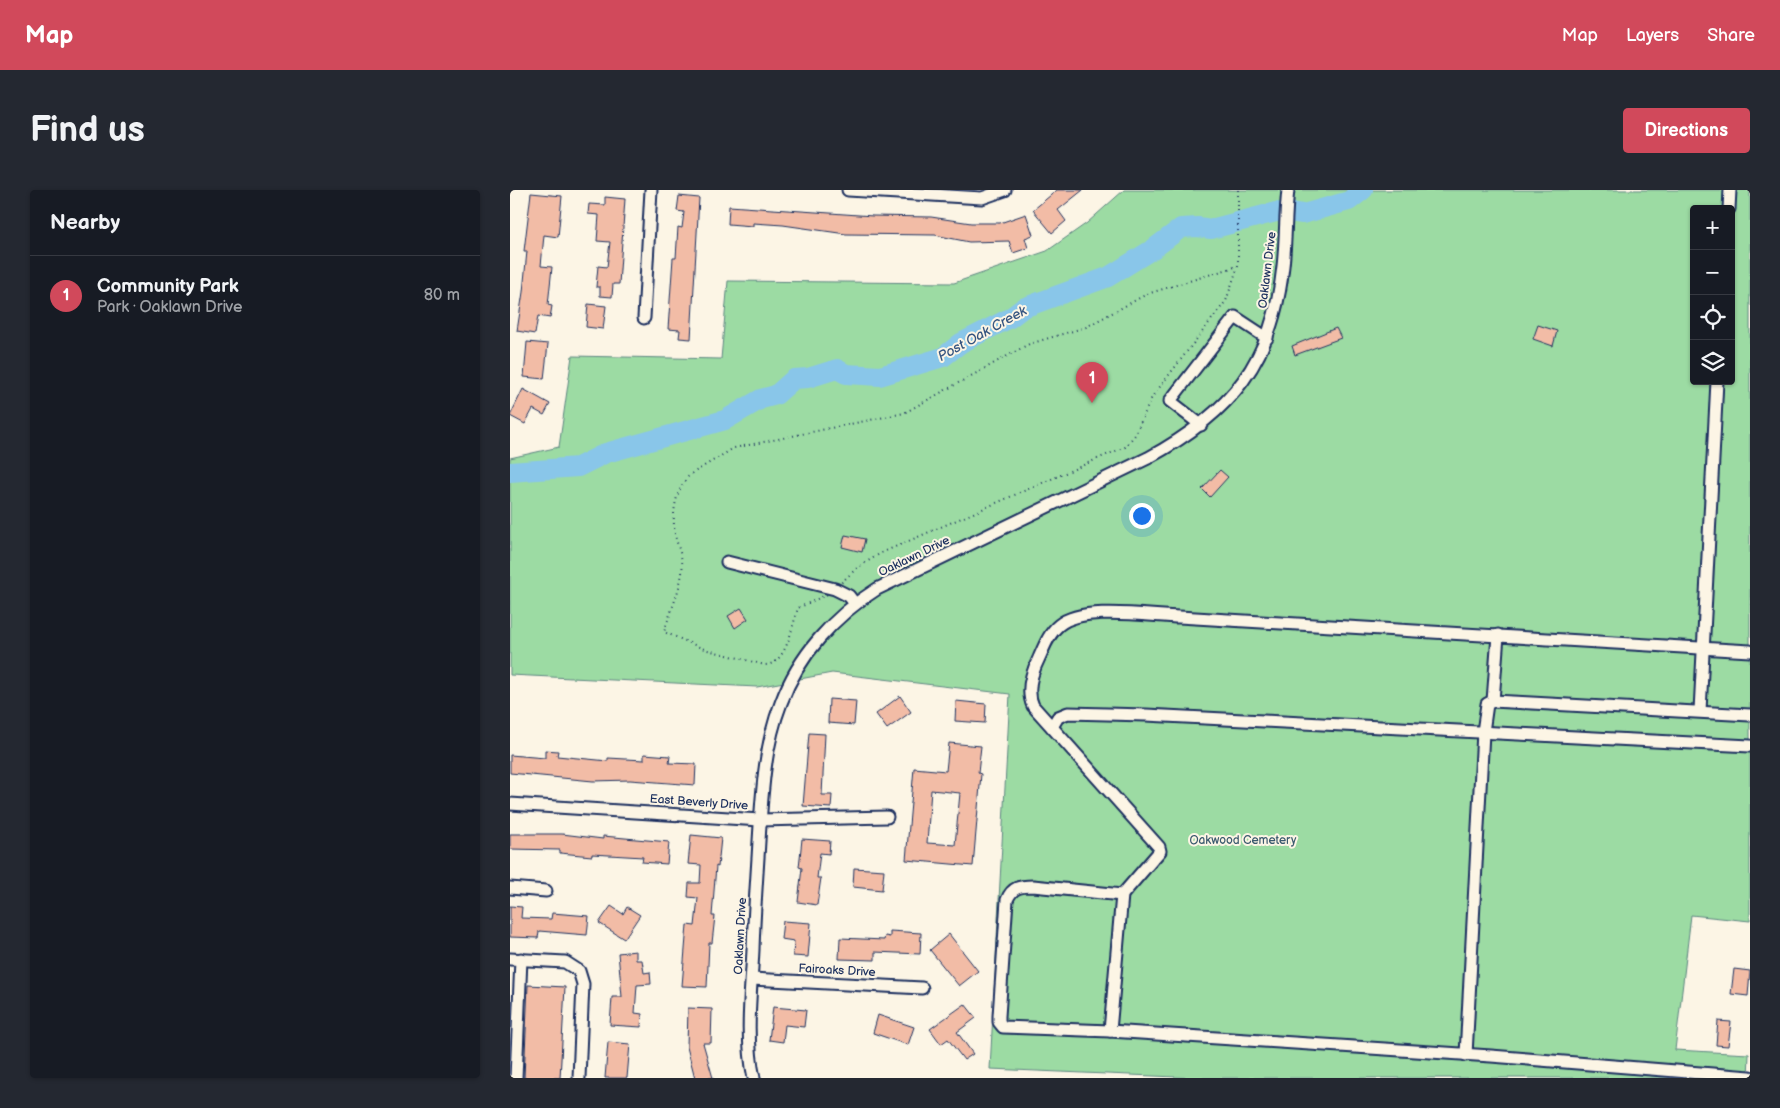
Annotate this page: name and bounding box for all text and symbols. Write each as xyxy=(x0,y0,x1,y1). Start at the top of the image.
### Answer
text: Map xyxy=(25,21,73,50)
text: Map xyxy=(1562,25,1598,46)
text: Layers xyxy=(1626,25,1679,46)
text: Share xyxy=(1707,25,1755,46)
button: Directions xyxy=(1623,108,1750,153)
text: Find us xyxy=(30,109,145,152)
map controls xyxy=(1690,205,1735,385)
button: + xyxy=(1690,205,1735,250)
text: Nearby xyxy=(50,210,120,235)
street label: Oaklawn Drive xyxy=(1255,231,1280,309)
button: − xyxy=(1690,250,1735,295)
text: Community Park xyxy=(97,275,239,298)
text: 1 xyxy=(63,286,69,305)
text: 80 m xyxy=(424,286,460,305)
button: locate xyxy=(1690,295,1735,340)
text: Park · Oaklawn Drive xyxy=(97,298,243,317)
water label: Post Oak Creek xyxy=(935,301,1031,365)
button: layers xyxy=(1690,340,1735,385)
pin: 1 xyxy=(1076,362,1108,403)
your location xyxy=(1129,503,1155,529)
street label: Oaklawn Drive xyxy=(876,533,952,580)
street label: East Beverly Drive xyxy=(649,792,749,813)
park label: Oakwood Cemetery xyxy=(1190,833,1297,848)
street label: Oaklawn Drive xyxy=(731,897,750,975)
street label: Fairoaks Drive xyxy=(798,961,876,980)

